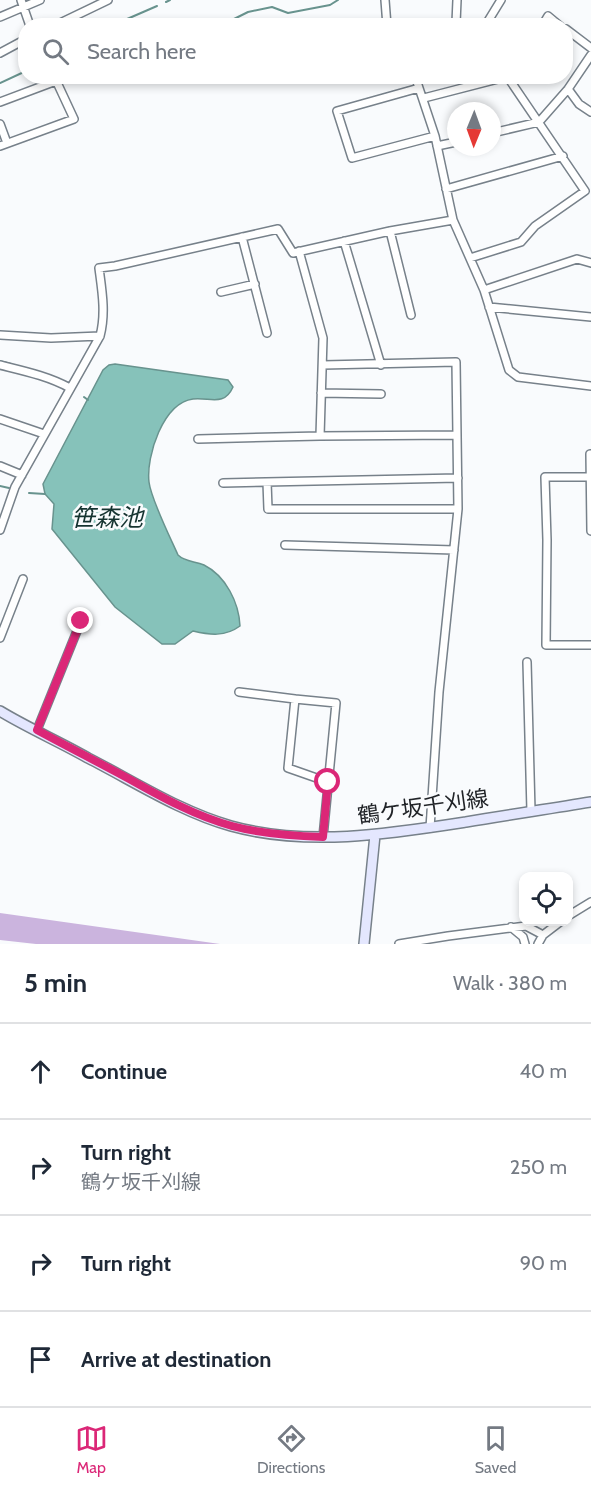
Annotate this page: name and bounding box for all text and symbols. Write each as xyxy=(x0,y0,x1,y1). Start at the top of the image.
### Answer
search box xyxy=(18,18,573,84)
icon: search xyxy=(39,35,72,68)
text: Search here xyxy=(87,38,196,65)
north arrow xyxy=(447,102,501,156)
water label: 笹森池 xyxy=(71,503,145,532)
route end xyxy=(67,607,93,633)
route start xyxy=(314,768,340,794)
street label: 鶴ケ坂千刈線 xyxy=(356,784,490,830)
map controls xyxy=(519,872,573,926)
button: locate xyxy=(519,872,573,926)
text: 5 min xyxy=(24,967,87,999)
text: Walk · 380 m xyxy=(453,971,567,995)
icon: ahead xyxy=(24,1055,57,1088)
text: Continue xyxy=(81,1058,167,1085)
text: 40 m xyxy=(519,1059,567,1083)
text: Turn right xyxy=(81,1139,171,1166)
icon: right xyxy=(24,1151,57,1184)
text: 250 m xyxy=(510,1155,567,1179)
text: 鶴ケ坂千刈線 xyxy=(81,1170,201,1194)
icon: right xyxy=(24,1247,57,1280)
text: Turn right xyxy=(81,1250,171,1277)
text: 90 m xyxy=(520,1251,567,1275)
icon: arrive xyxy=(24,1343,57,1376)
text: Arrive at destination xyxy=(81,1346,271,1373)
tab: Map xyxy=(75,1422,108,1477)
tab: Directions xyxy=(257,1422,325,1477)
tab: Saved xyxy=(475,1422,516,1477)

